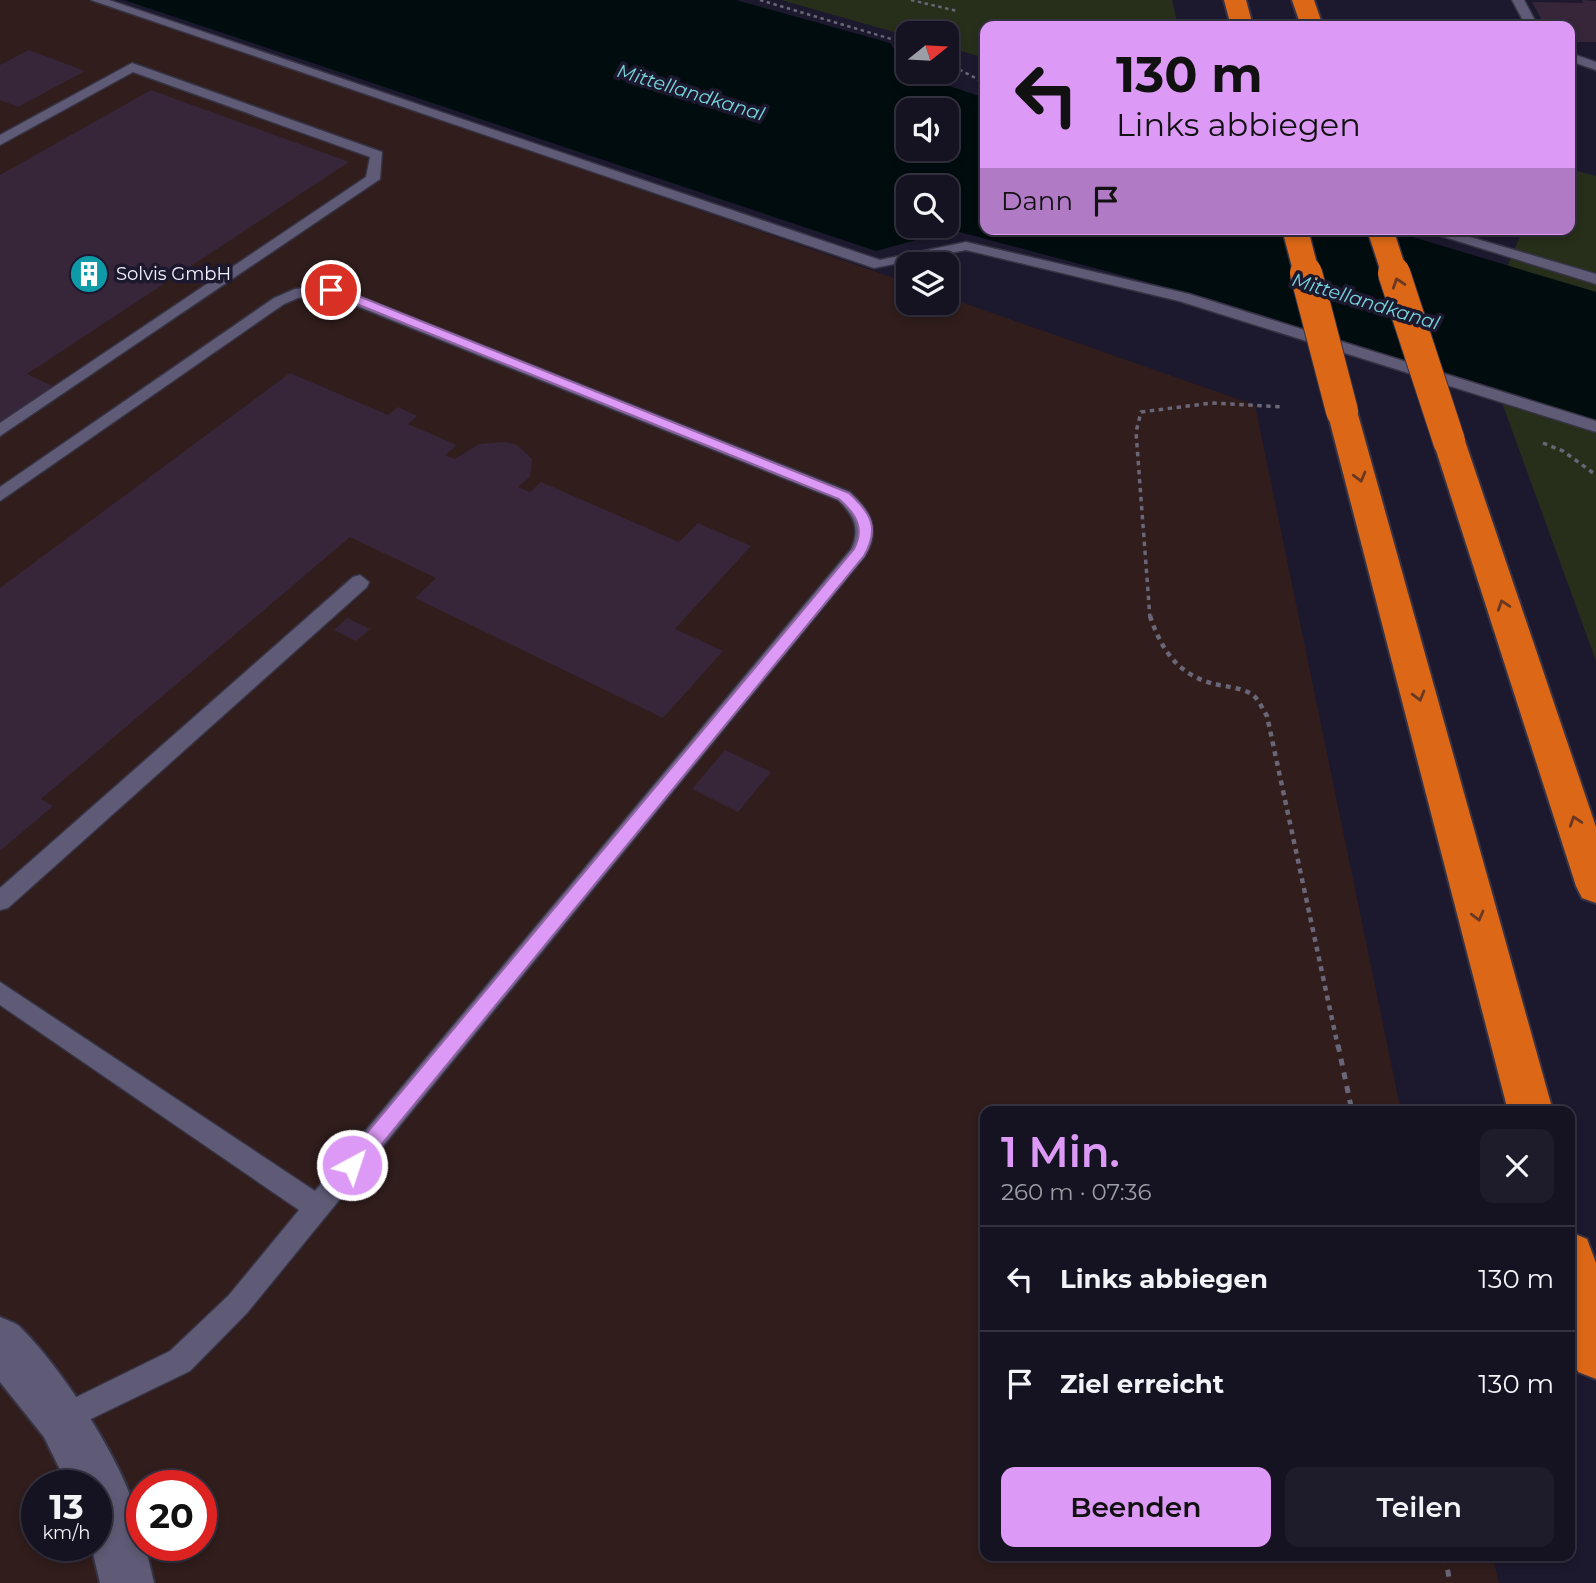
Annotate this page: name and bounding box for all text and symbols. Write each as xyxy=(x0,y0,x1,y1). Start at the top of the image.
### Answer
north arrow xyxy=(896,21,959,84)
map controls xyxy=(896,21,959,315)
text: 130 m xyxy=(1116,45,1263,104)
icon: left xyxy=(1001,49,1092,140)
water label: Mittellandkanal xyxy=(614,59,768,126)
button: sound xyxy=(896,98,959,161)
text: Links abbiegen xyxy=(1116,105,1361,144)
button: search xyxy=(896,175,959,238)
icon: arrive xyxy=(1087,182,1125,220)
text: Dann xyxy=(1001,185,1073,217)
button: layers xyxy=(896,252,959,315)
building icon: Solvis GmbH xyxy=(68,253,110,295)
pin xyxy=(301,260,361,320)
place label: Solvis GmbH xyxy=(116,263,231,285)
water label: Mittellandkanal xyxy=(1289,268,1443,335)
icon: arrive xyxy=(312,271,350,309)
one-way arrow xyxy=(1392,277,1406,290)
one-way arrow xyxy=(1352,471,1366,483)
one-way arrow xyxy=(1497,599,1512,611)
one-way arrow xyxy=(1411,690,1425,702)
one-way arrow xyxy=(1568,815,1583,827)
one-way arrow xyxy=(1470,910,1484,922)
text: 1 Min. xyxy=(1001,1126,1120,1178)
position arrow xyxy=(315,1128,389,1202)
button: close xyxy=(1480,1129,1554,1203)
text: 260 m · 07:36 xyxy=(1001,1178,1152,1206)
icon: left xyxy=(1001,1260,1039,1298)
text: Links abbiegen xyxy=(1060,1263,1268,1295)
text: 130 m xyxy=(1478,1263,1554,1295)
icon: arrive xyxy=(1001,1365,1039,1403)
text: Ziel erreicht xyxy=(1060,1368,1224,1400)
text: 130 m xyxy=(1478,1368,1554,1400)
button: Beenden xyxy=(1001,1467,1271,1547)
button: Teilen xyxy=(1285,1467,1554,1547)
speed limit sign: 20 xyxy=(126,1470,217,1561)
text: 13 xyxy=(49,1485,84,1528)
text: km/h xyxy=(42,1522,91,1544)

